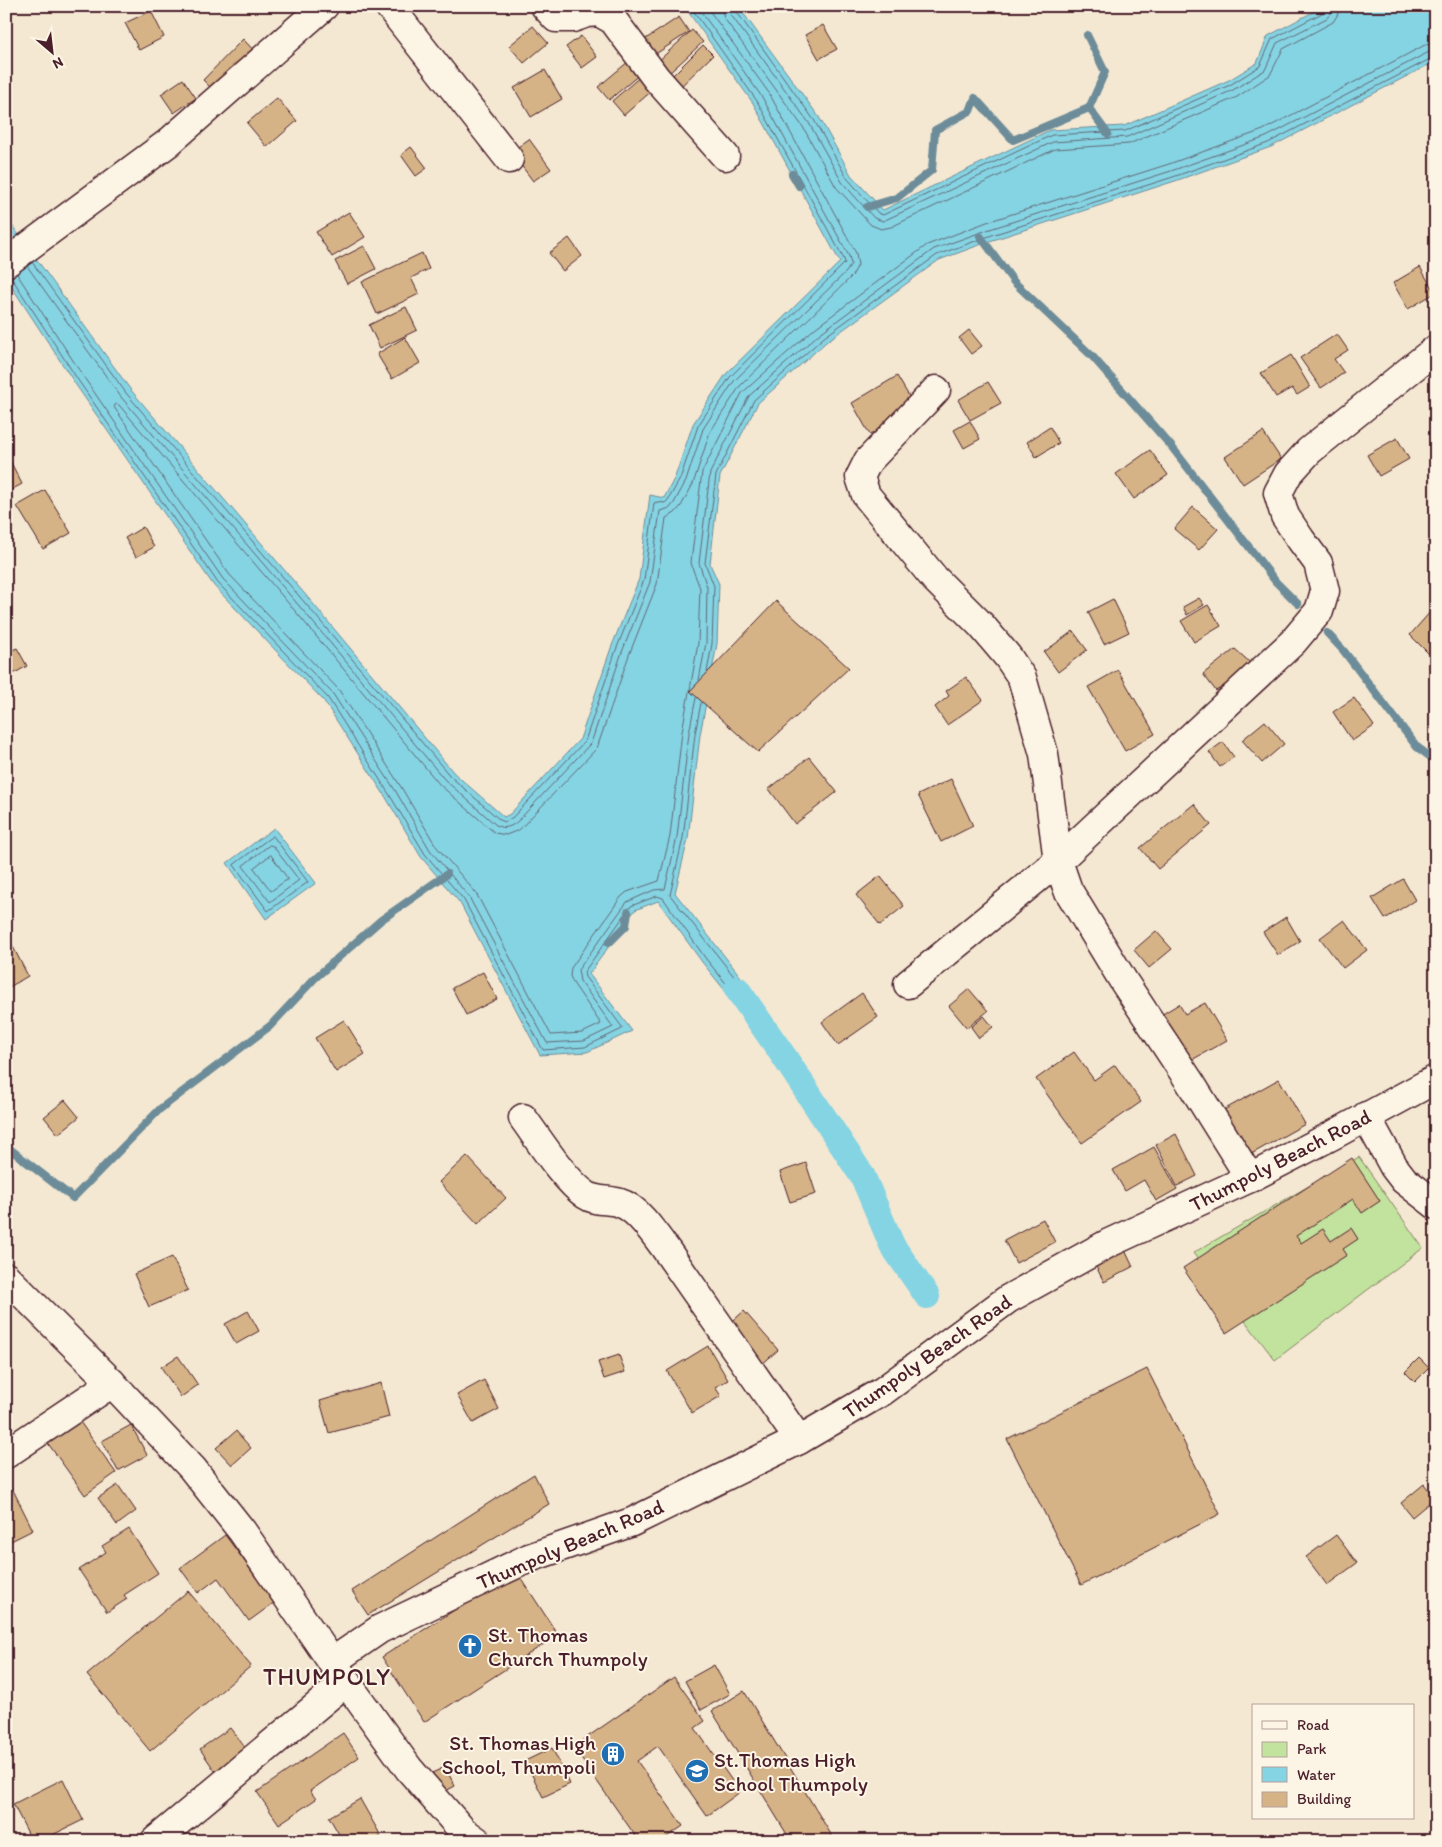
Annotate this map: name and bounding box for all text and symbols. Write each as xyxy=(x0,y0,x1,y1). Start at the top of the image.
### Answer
north arrow xyxy=(28,28,78,78)
text: N xyxy=(50,53,66,73)
street label: Thumpoly Beach Road xyxy=(1185,1103,1375,1217)
street label: Thumpoly Beach Road xyxy=(838,1288,1016,1424)
street label: Thumpoly Beach Road xyxy=(473,1493,667,1595)
place label: St. Thomas Church Thumpoly xyxy=(488,1622,648,1671)
church icon: St. Thomas Church Thumpoly xyxy=(457,1633,483,1659)
district label: THUMPOLY xyxy=(263,1662,391,1691)
legend xyxy=(1252,1704,1414,1820)
text: Road xyxy=(1297,1716,1330,1734)
place label: St. Thomas High School, Thumpoli xyxy=(442,1730,596,1779)
text: Park xyxy=(1297,1740,1327,1758)
building icon: St. Thomas High School, Thumpoli xyxy=(600,1741,626,1767)
place label: St.Thomas High School Thumpoly xyxy=(714,1747,868,1796)
school or university icon: St.Thomas High School Thumpoly xyxy=(684,1758,710,1784)
text: Water xyxy=(1297,1766,1336,1784)
text: Building xyxy=(1297,1790,1351,1808)

